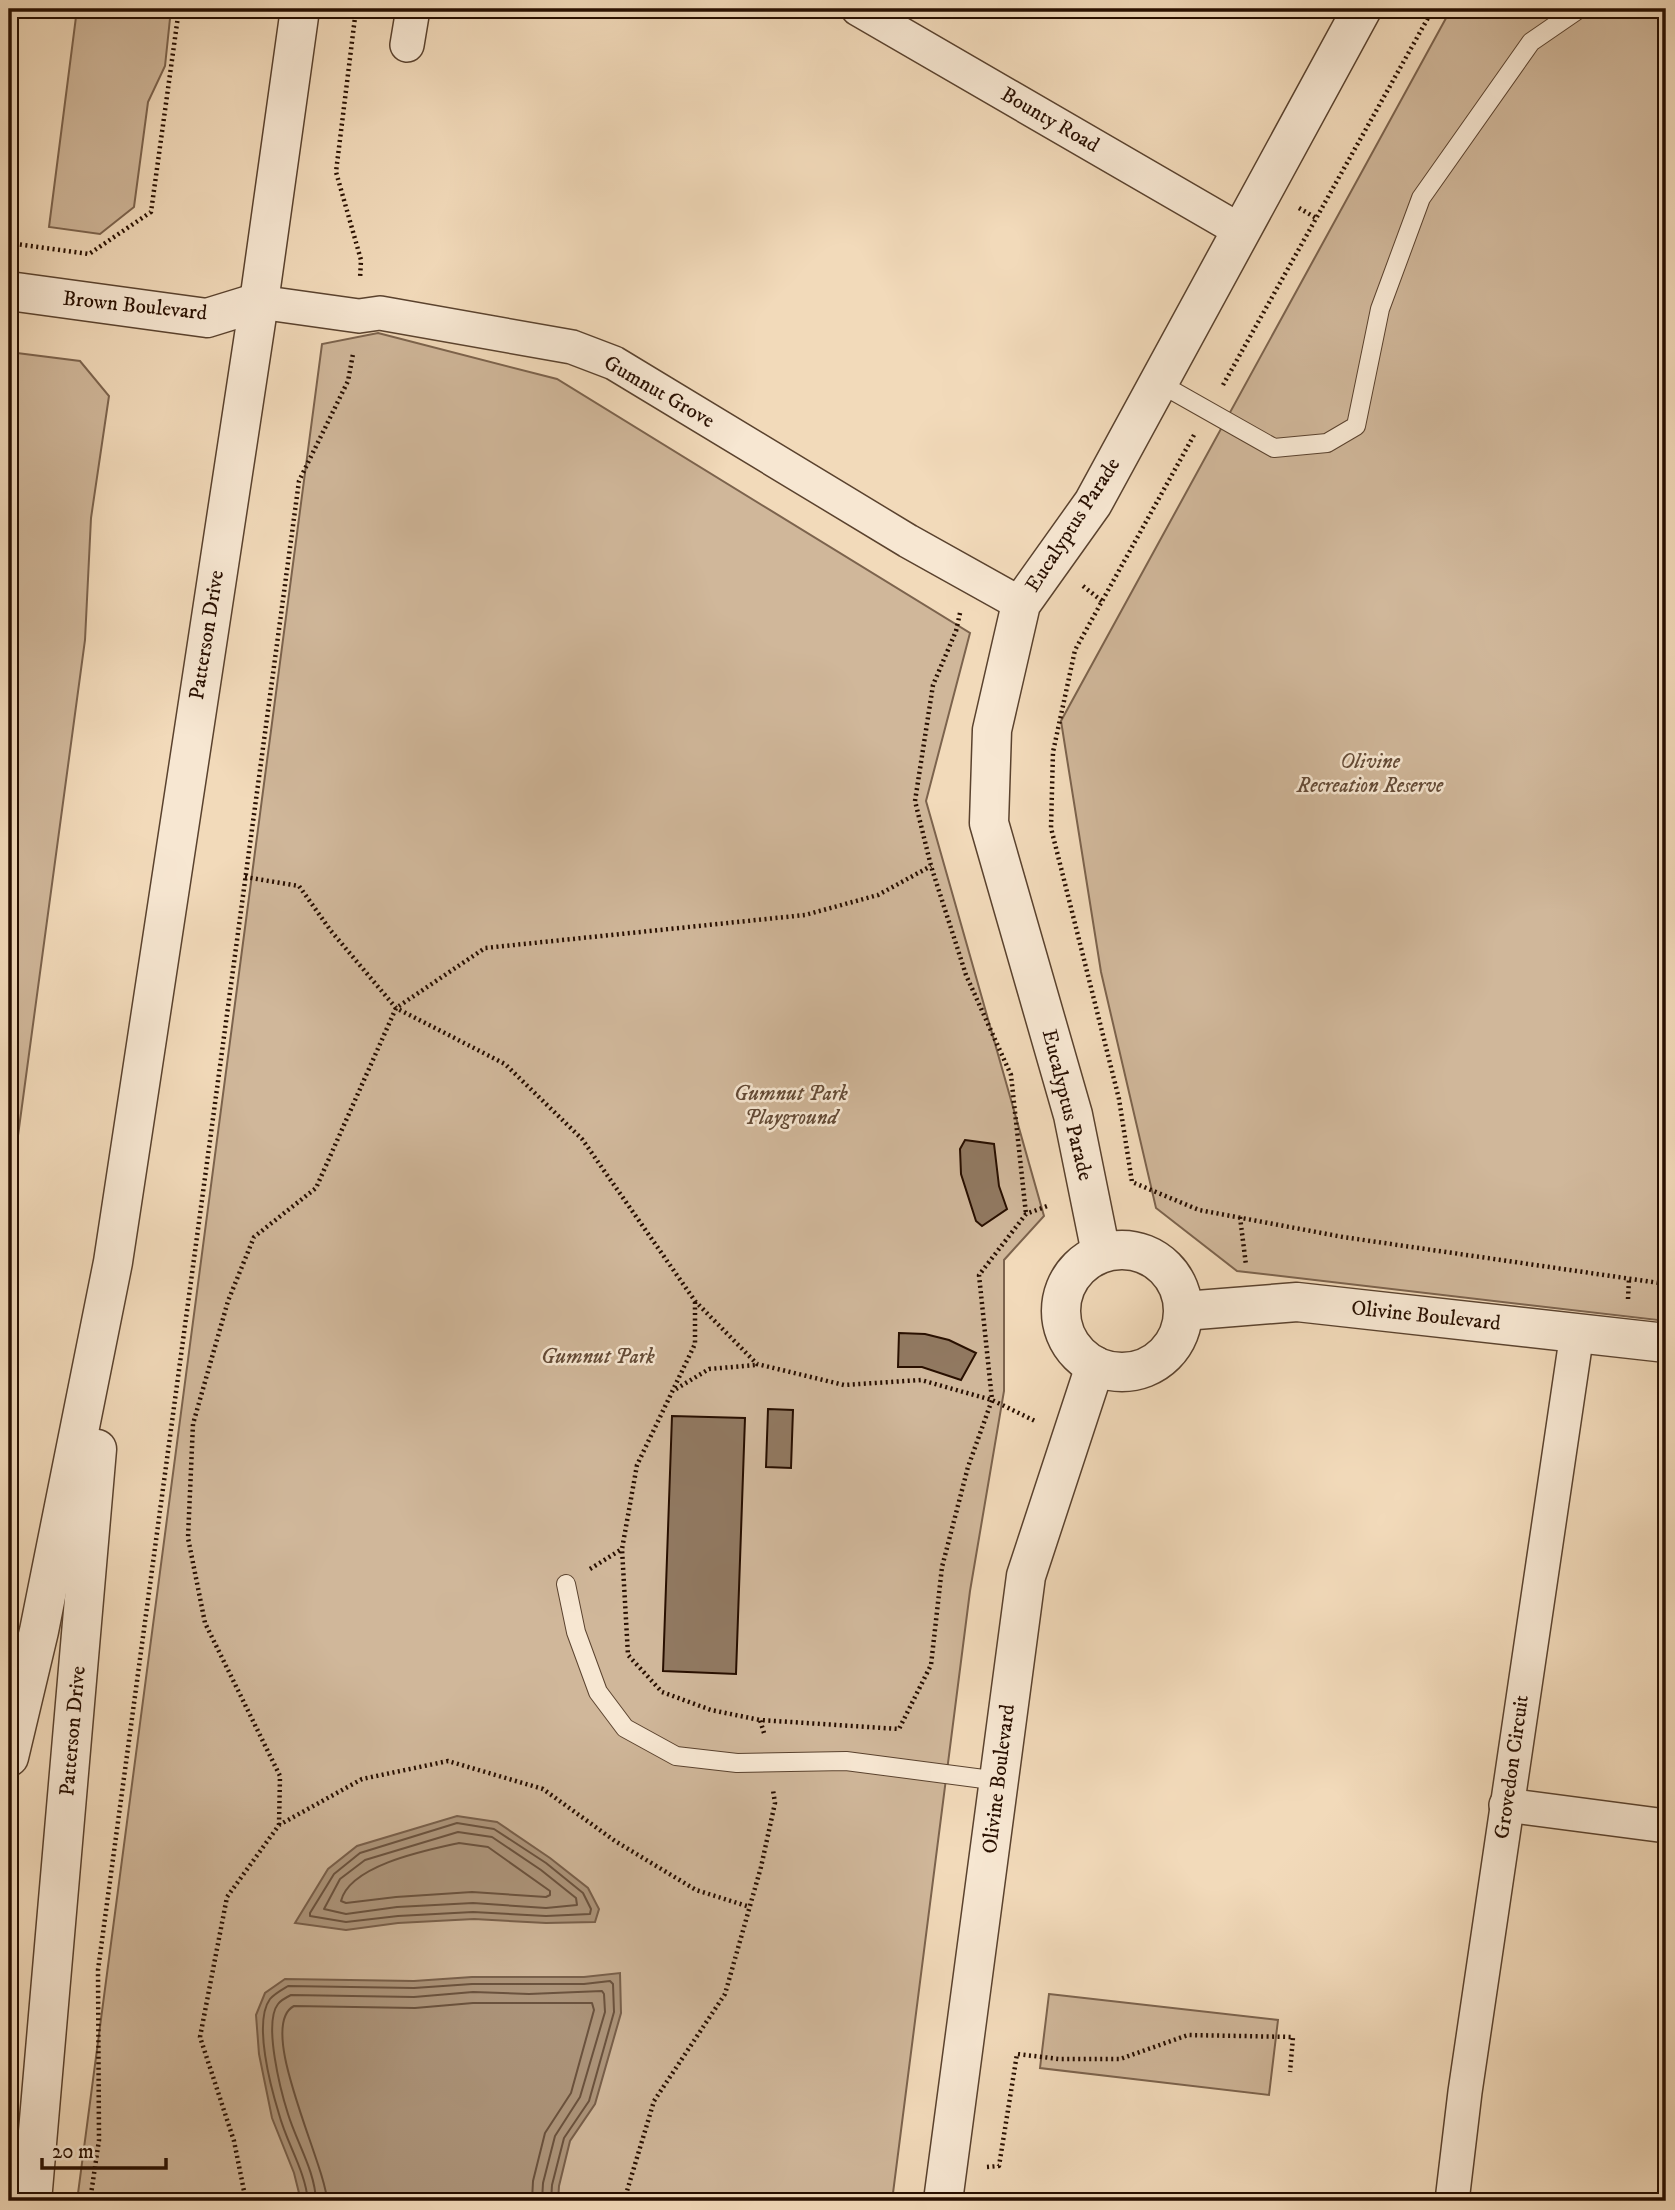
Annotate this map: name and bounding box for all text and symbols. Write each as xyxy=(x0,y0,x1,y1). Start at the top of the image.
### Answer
street label: Bounty Road xyxy=(996,81,1104,159)
street label: Brown Boulevard xyxy=(62,285,209,327)
street label: Gumnut Grove xyxy=(599,350,719,434)
street label: Eucalyptus Parade xyxy=(1020,453,1126,597)
street label: Patterson Drive xyxy=(184,568,230,702)
park label: Olivine Recreation Reserve xyxy=(1296,749,1444,799)
street label: Eucalyptus Parade xyxy=(1036,1027,1098,1184)
park label: Gumnut Park Playground xyxy=(734,1081,848,1131)
street label: Olivine Boulevard xyxy=(1350,1295,1503,1337)
park label: Gumnut Park xyxy=(541,1344,655,1370)
street label: Patterson Drive xyxy=(54,1665,92,1797)
street label: Grovedon Circuit xyxy=(1489,1693,1535,1841)
street label: Olivine Boulevard xyxy=(977,1702,1021,1855)
scale bar xyxy=(42,2126,166,2170)
text: 20 m xyxy=(52,2139,94,2165)

